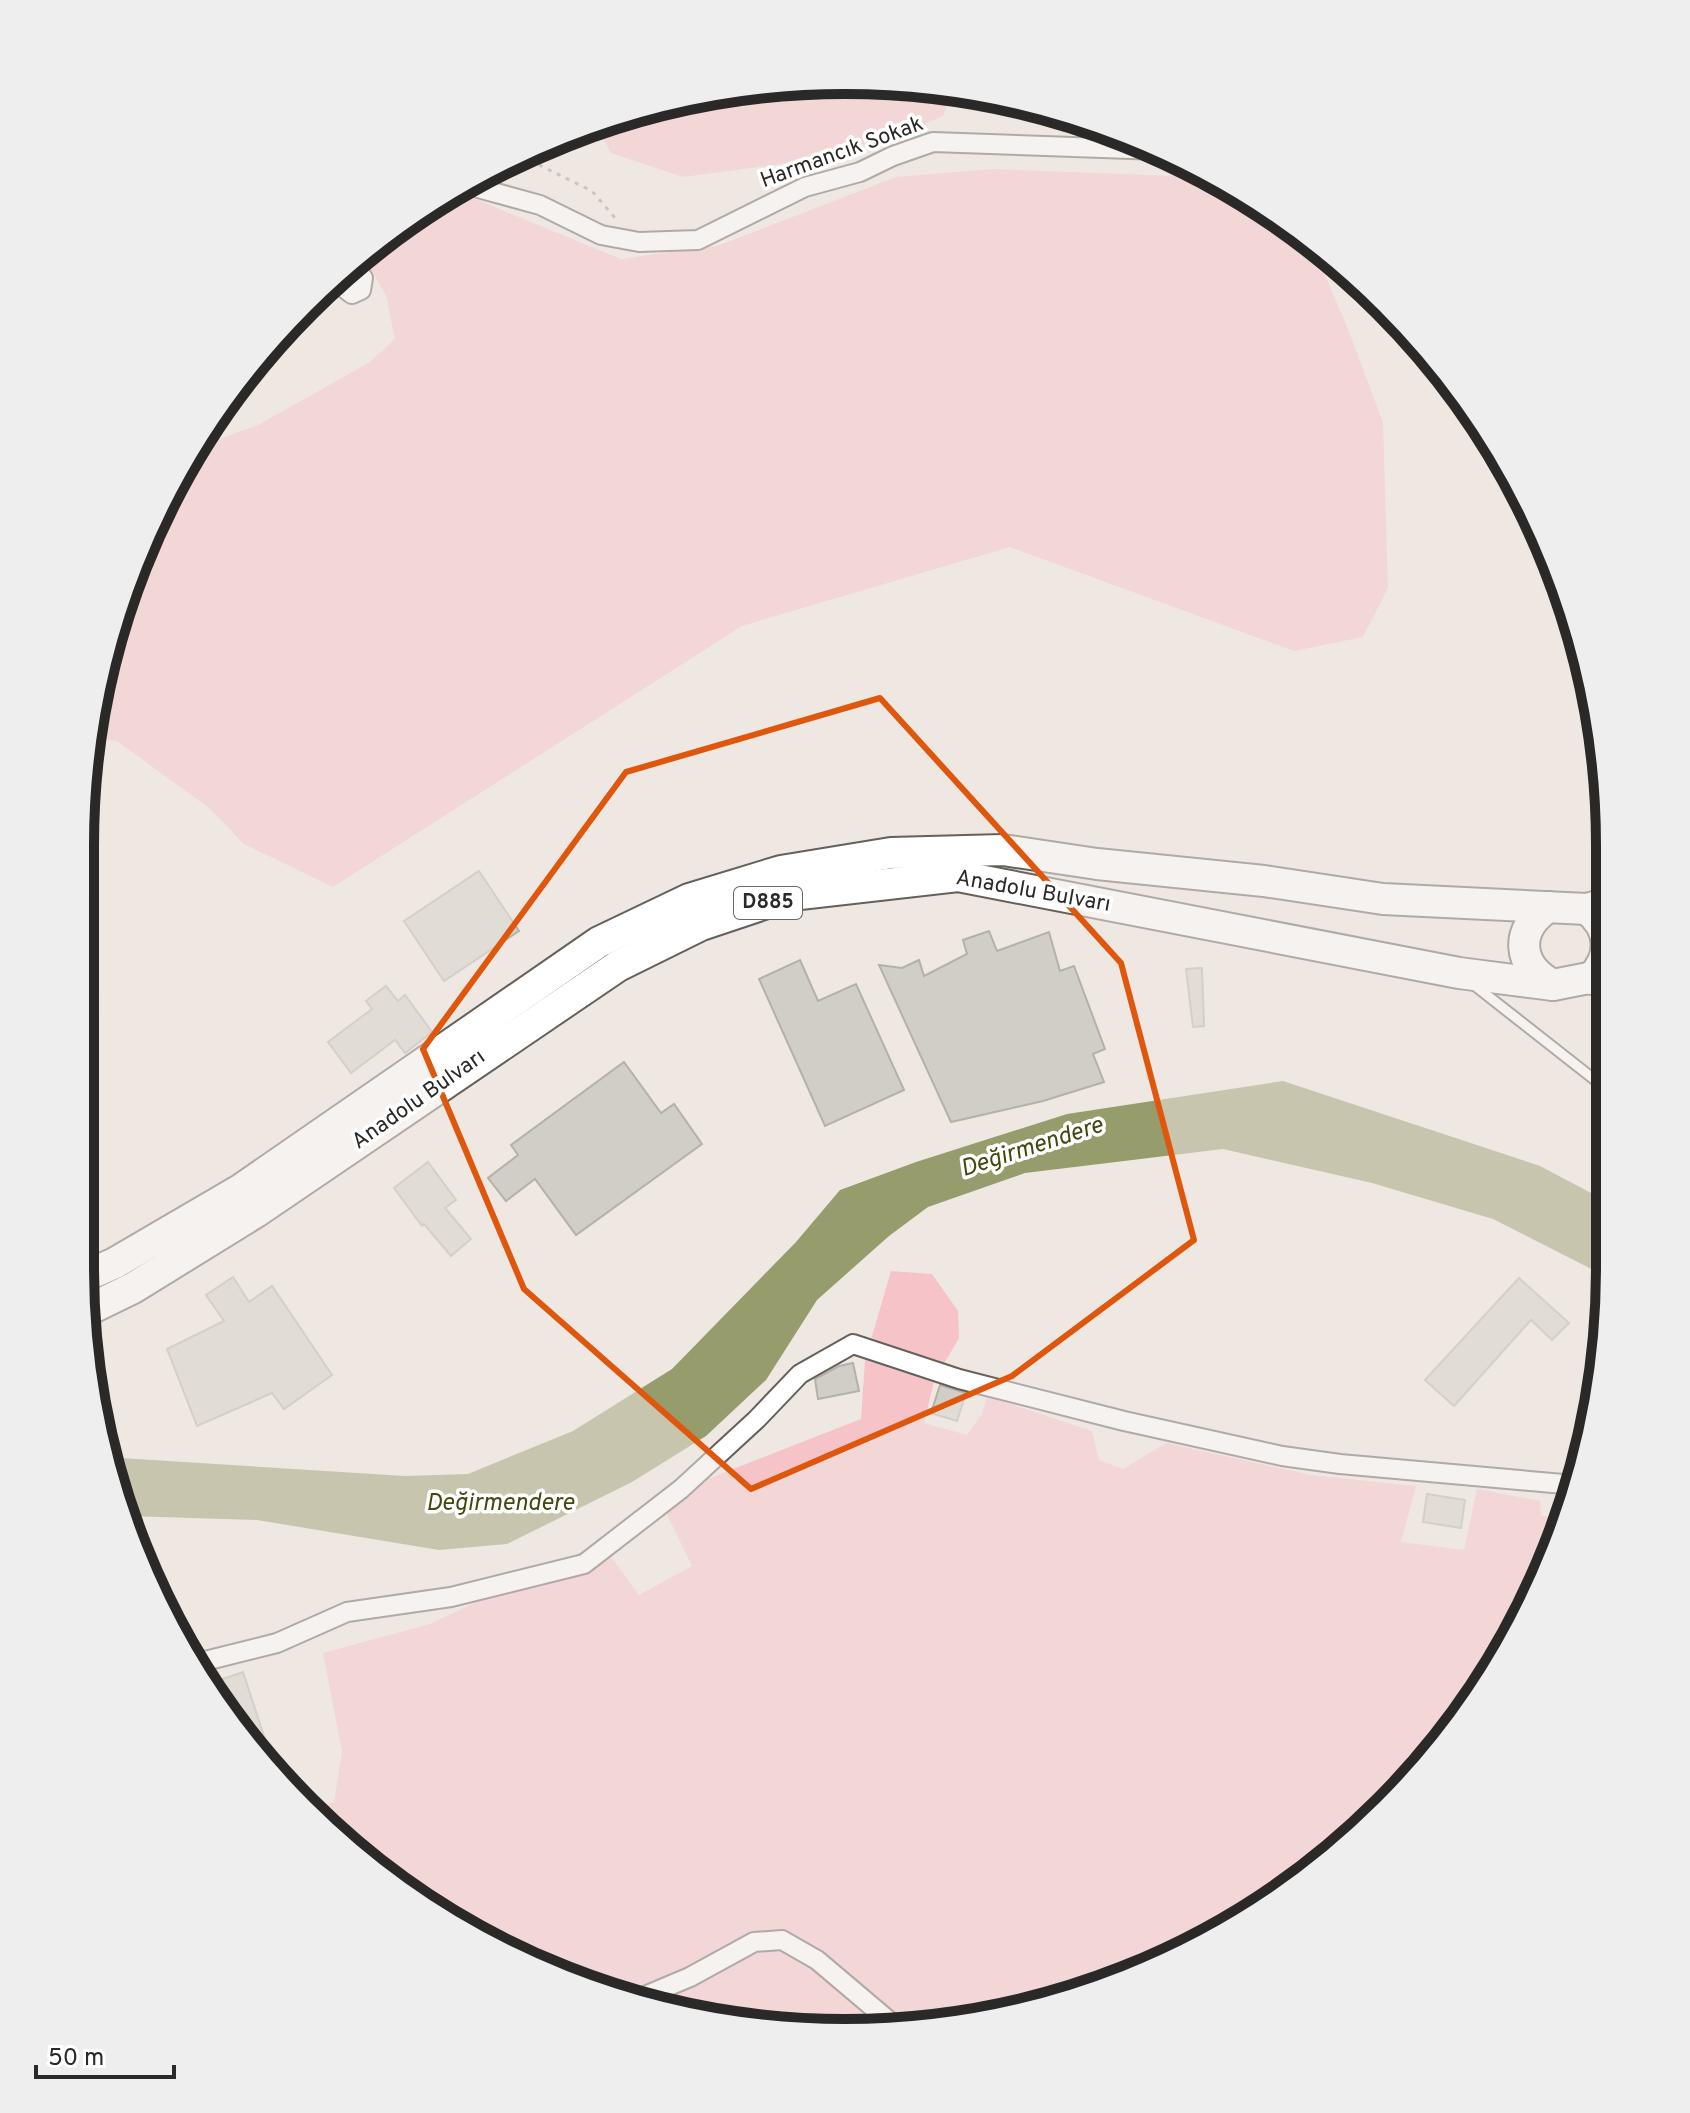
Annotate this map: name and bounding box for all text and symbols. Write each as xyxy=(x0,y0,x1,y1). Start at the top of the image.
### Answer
street label: Harmancık Sokak xyxy=(757,111,927,195)
street label: Anadolu Bulvarı xyxy=(954,865,1112,919)
road number: D885 xyxy=(734,887,802,919)
street label: Anadolu Bulvarı xyxy=(347,1044,491,1156)
water label: Değirmendere xyxy=(957,1111,1108,1185)
water label: Değirmendere xyxy=(426,1489,575,1519)
scale bar xyxy=(36,2029,174,2079)
text: 50 m xyxy=(48,2044,104,2074)

